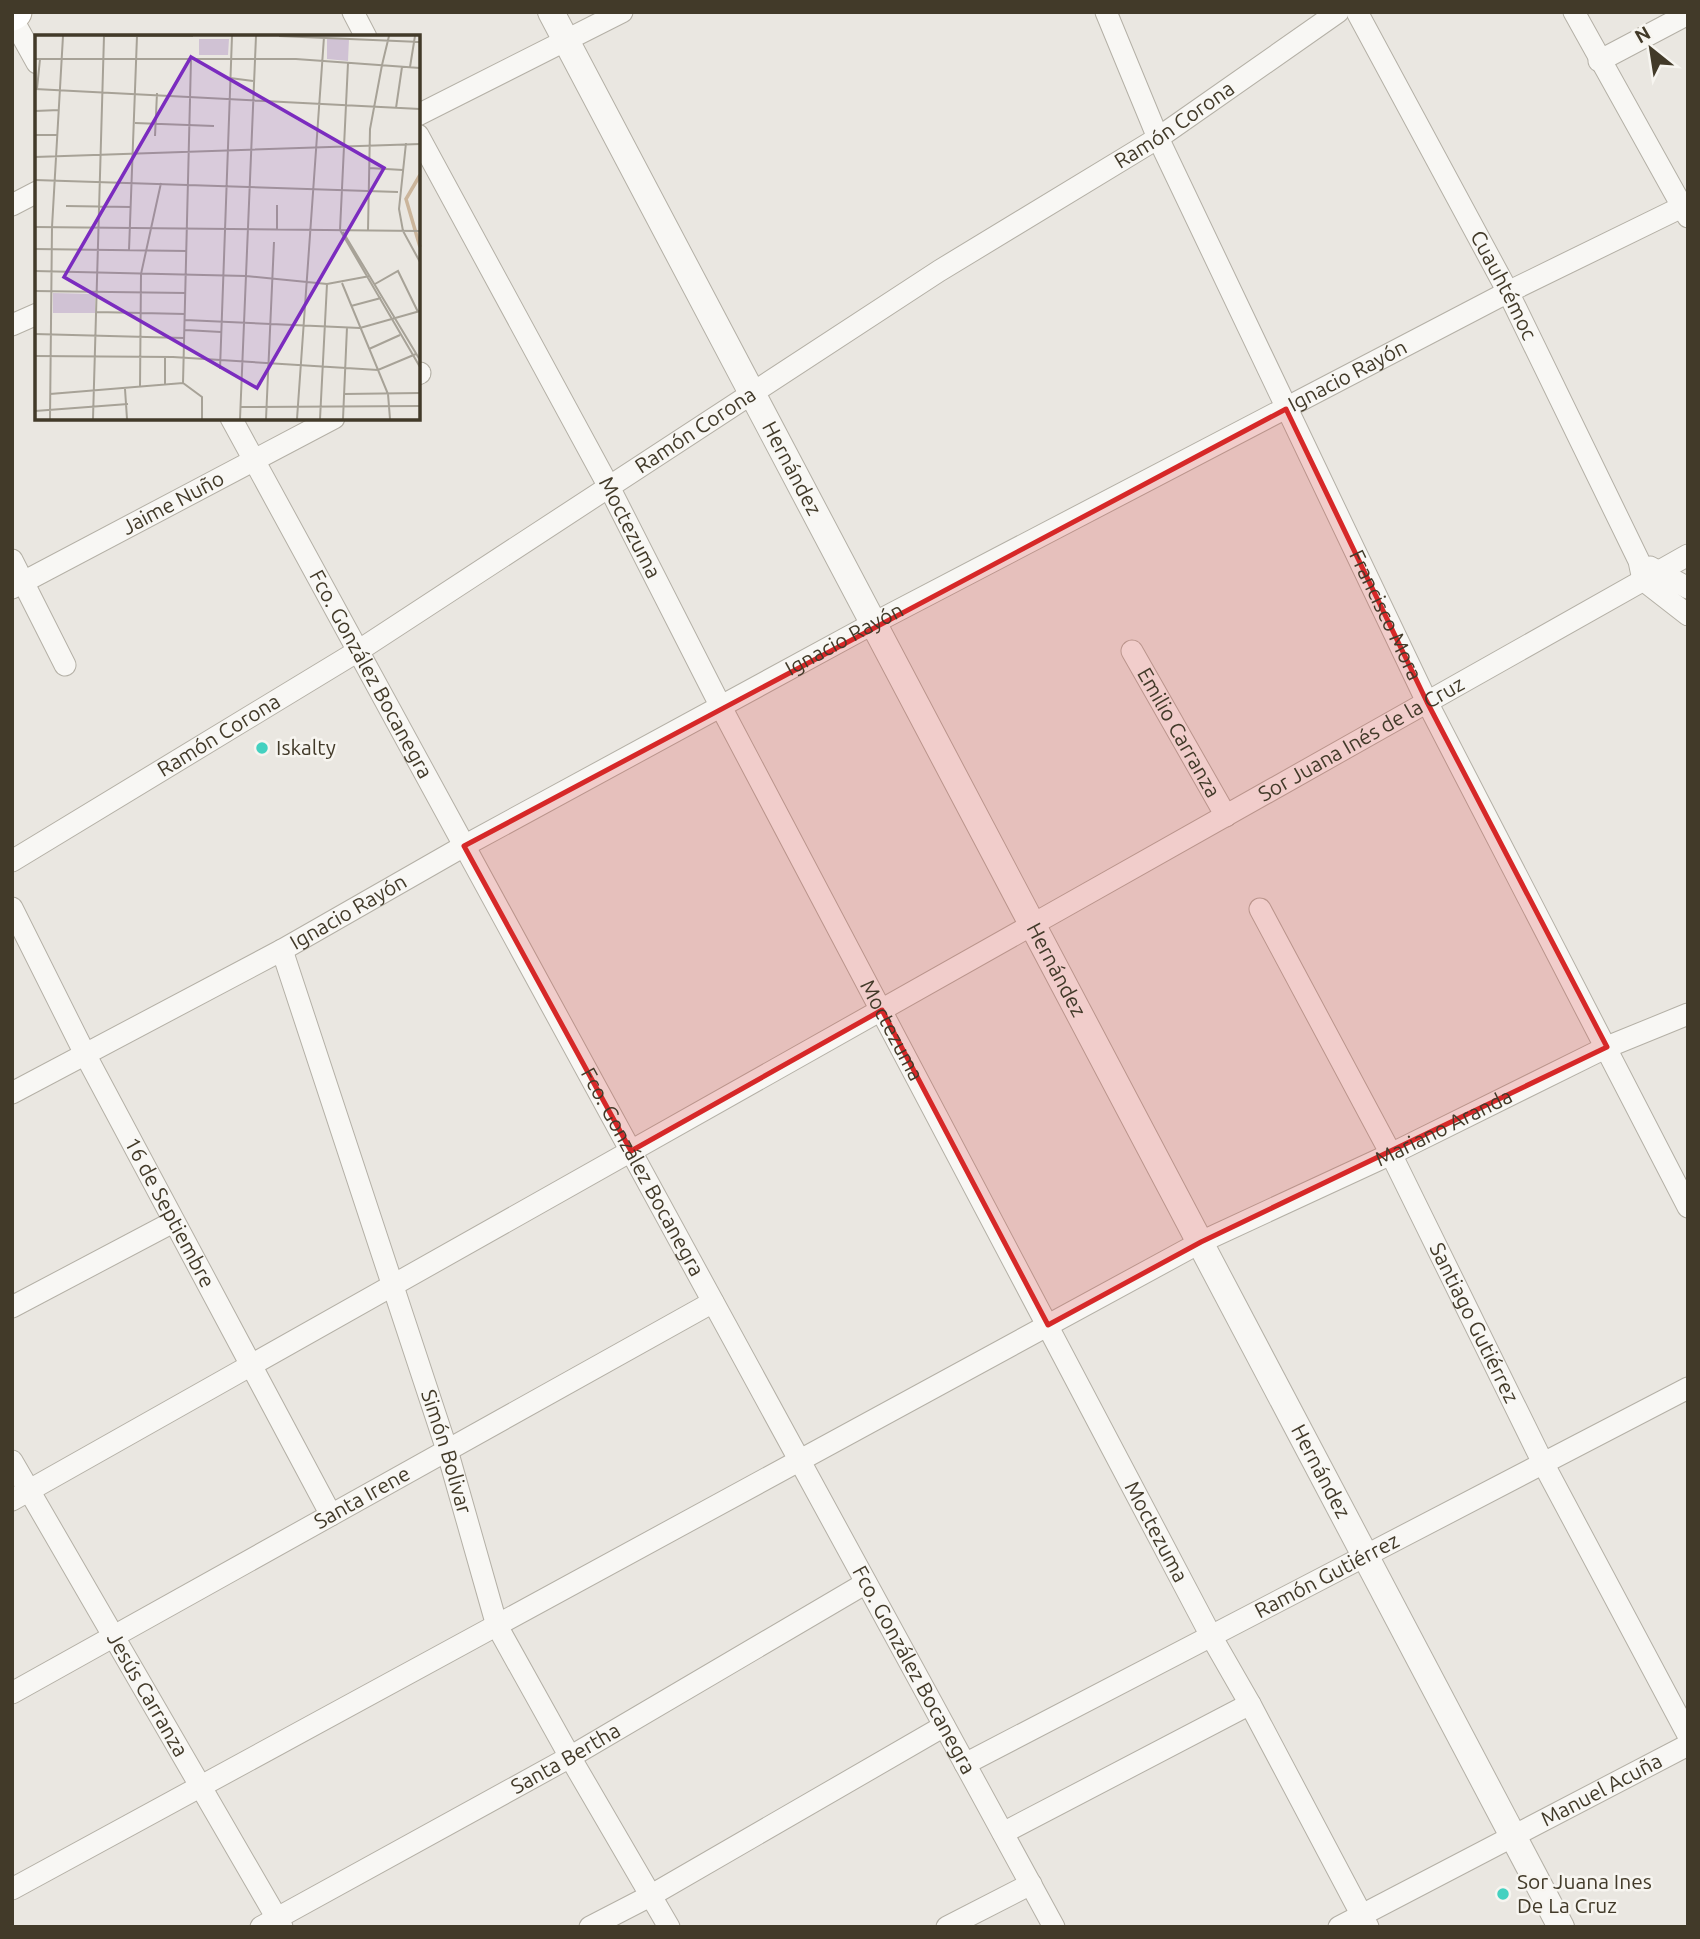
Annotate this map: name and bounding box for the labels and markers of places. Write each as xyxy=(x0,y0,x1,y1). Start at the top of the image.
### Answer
place label: Iskalty xyxy=(276,735,336,759)
marker: Iskalty xyxy=(254,740,270,756)
place label: Sor Juana Ines De La Cruz xyxy=(1517,1869,1652,1917)
marker: Sor Juana Ines De La Cruz xyxy=(1495,1886,1511,1902)

